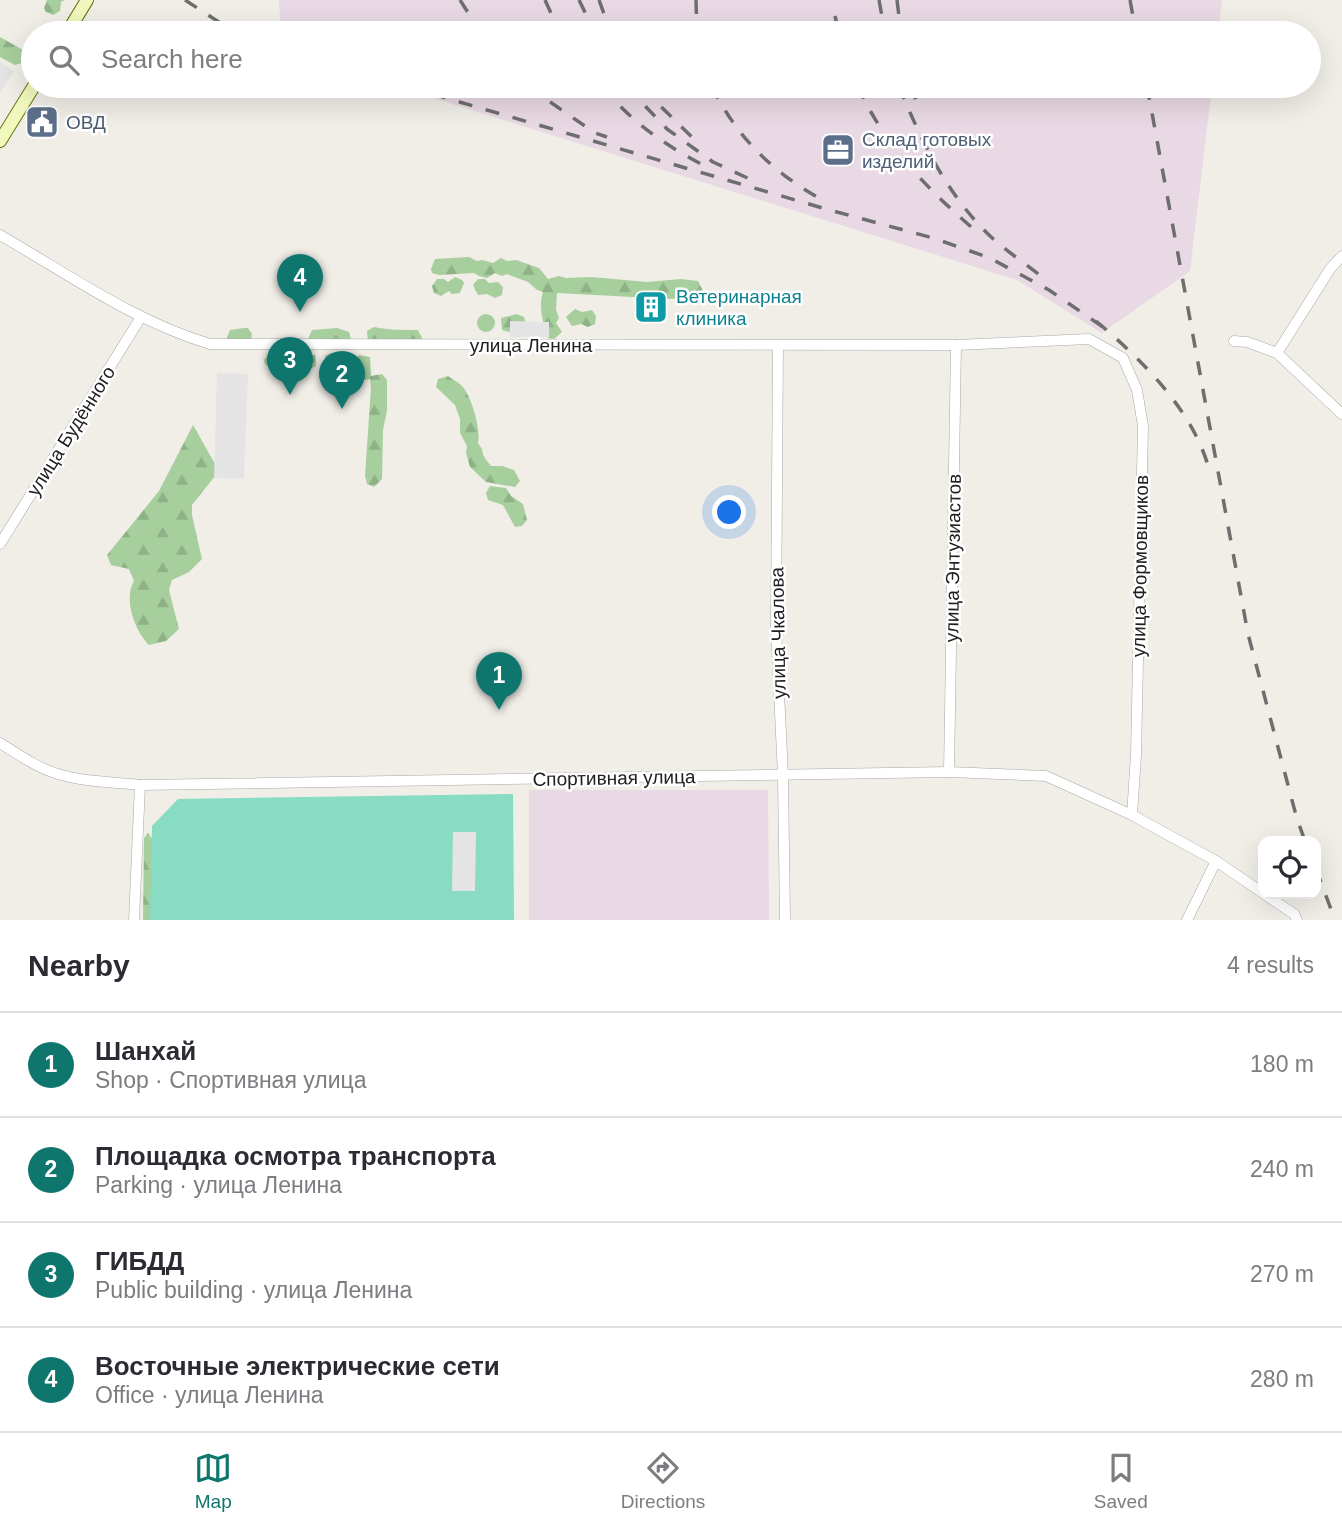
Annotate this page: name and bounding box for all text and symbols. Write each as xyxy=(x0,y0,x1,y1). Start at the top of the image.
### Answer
search box xyxy=(21,21,1321,98)
icon: search xyxy=(45,41,83,79)
text: Search here xyxy=(101,44,243,74)
public building icon: ОВД xyxy=(23,103,61,141)
place label: ОВД xyxy=(66,112,106,133)
place label: Склад готовых изделий xyxy=(862,129,992,172)
office icon: Склад готовых изделий xyxy=(819,131,857,169)
pin: 4 xyxy=(277,254,323,312)
place label: Ветеринарная клиника xyxy=(676,286,802,329)
building icon: Ветеринарная клиника xyxy=(632,288,670,326)
street label: улица Ленина xyxy=(470,335,593,356)
pin: 3 xyxy=(267,337,313,395)
pin: 2 xyxy=(319,351,365,409)
street label: улица Будённого xyxy=(23,362,119,500)
street label: улица Энтузиастов xyxy=(941,474,965,642)
street label: улица Формовщиков xyxy=(1128,475,1152,657)
your location xyxy=(712,495,746,529)
street label: улица Чкалова xyxy=(766,567,790,699)
pin: 1 xyxy=(476,652,522,710)
street label: Спортивная улица xyxy=(532,766,696,790)
map controls xyxy=(1258,836,1321,899)
button: locate xyxy=(1258,836,1321,899)
text: Nearby xyxy=(28,949,130,982)
text: 4 results xyxy=(1227,952,1314,978)
text: Шанхай xyxy=(95,1036,196,1066)
text: 1 xyxy=(45,1051,57,1077)
text: 180 m xyxy=(1250,1051,1314,1077)
text: Shop · Спортивная улица xyxy=(95,1067,366,1093)
text: Площадка осмотра транспорта xyxy=(95,1141,496,1171)
text: 2 xyxy=(45,1156,57,1182)
text: 240 m xyxy=(1250,1156,1314,1182)
text: Parking · улица Ленина xyxy=(95,1172,342,1198)
text: ГИБДД xyxy=(95,1246,184,1276)
text: 3 xyxy=(45,1261,57,1287)
text: 270 m xyxy=(1250,1261,1314,1287)
text: Public building · улица Ленина xyxy=(95,1277,412,1303)
text: Восточные электрические сети xyxy=(95,1351,500,1381)
text: 4 xyxy=(45,1366,57,1392)
text: 280 m xyxy=(1250,1366,1314,1392)
text: Office · улица Ленина xyxy=(95,1382,324,1408)
tab: Map xyxy=(194,1449,232,1513)
tab: Directions xyxy=(621,1449,705,1513)
tab: Saved xyxy=(1094,1449,1148,1513)

